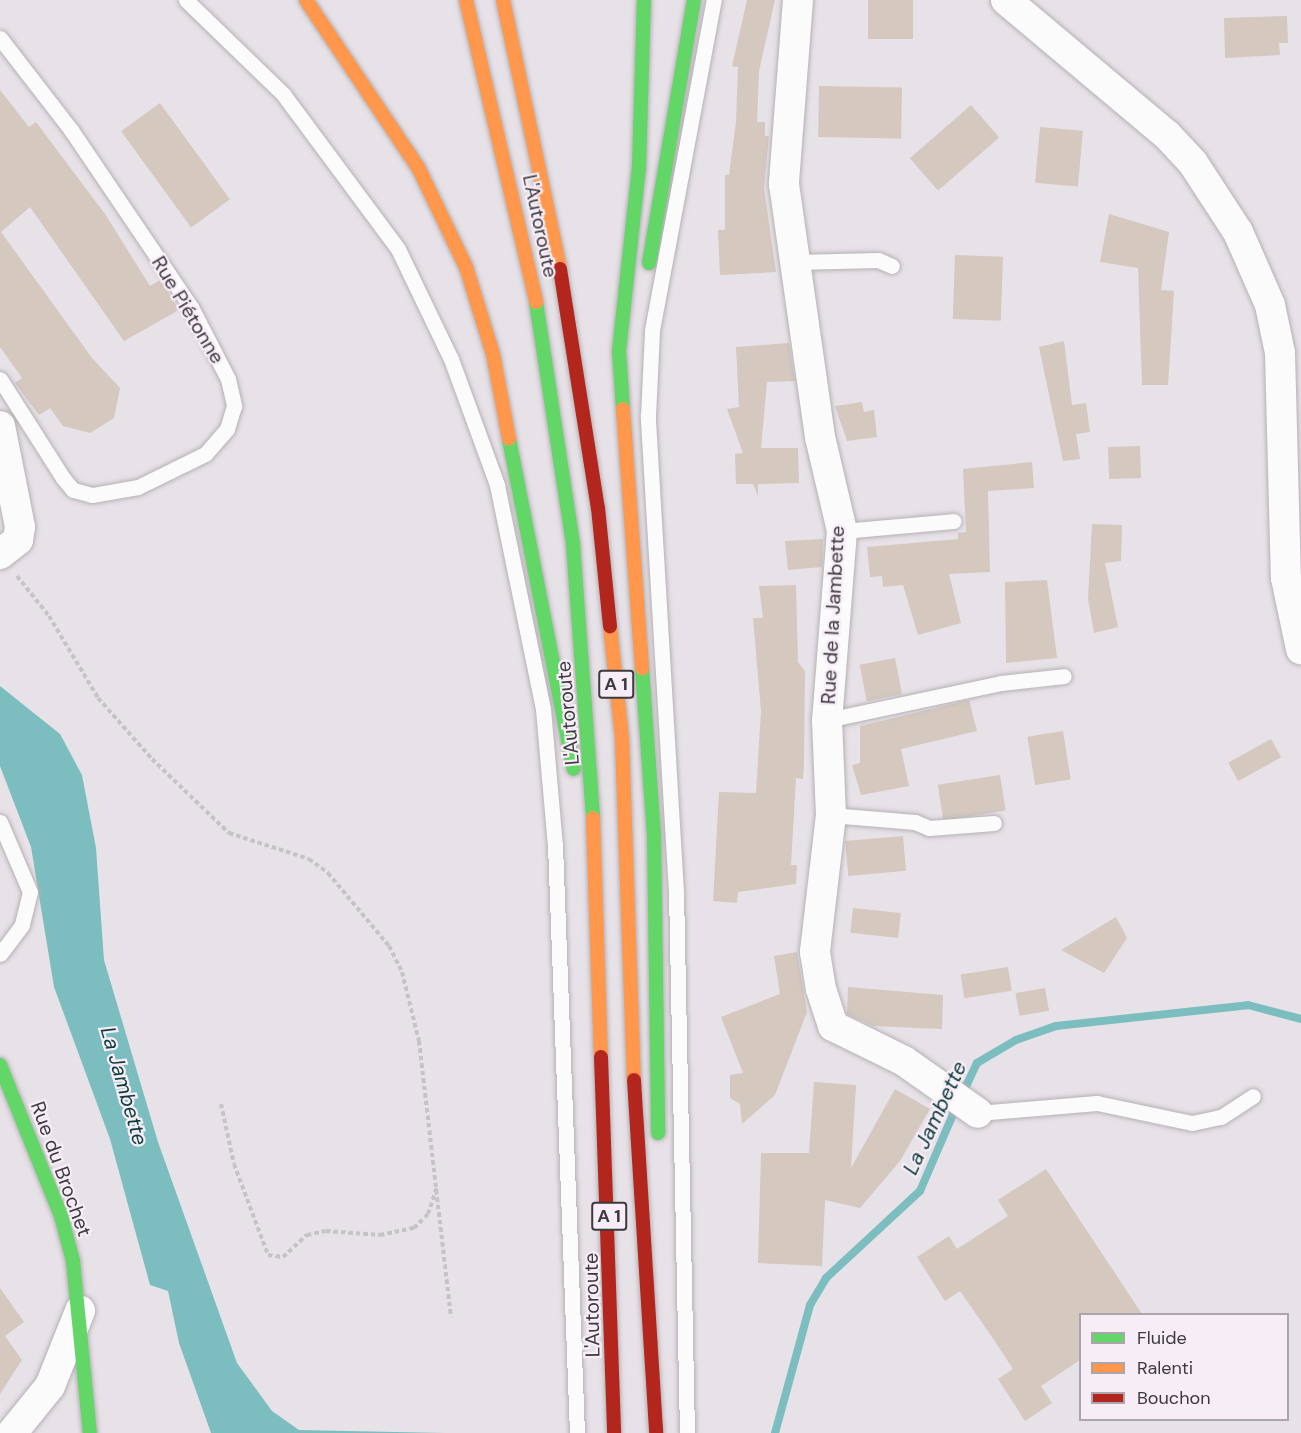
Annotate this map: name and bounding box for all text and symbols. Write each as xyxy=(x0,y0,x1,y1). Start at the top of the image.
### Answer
street label: L'Autoroute xyxy=(517,172,563,280)
street label: Rue Piétonne xyxy=(147,252,229,368)
street label: Rue de la Jambette xyxy=(816,525,850,705)
street label: L'Autoroute xyxy=(551,660,585,766)
road number: A 1 xyxy=(598,669,634,699)
water label: La Jambette xyxy=(95,1024,153,1148)
water label: La Jambette xyxy=(898,1057,972,1179)
street label: Rue du Brochet xyxy=(25,1098,97,1240)
road number: A 1 xyxy=(591,1201,627,1231)
street label: L'Autoroute xyxy=(579,1253,605,1357)
legend xyxy=(1079,1313,1289,1421)
text: Fluide xyxy=(1137,1326,1187,1350)
text: Ralenti xyxy=(1137,1356,1193,1380)
text: Bouchon xyxy=(1137,1386,1211,1410)

